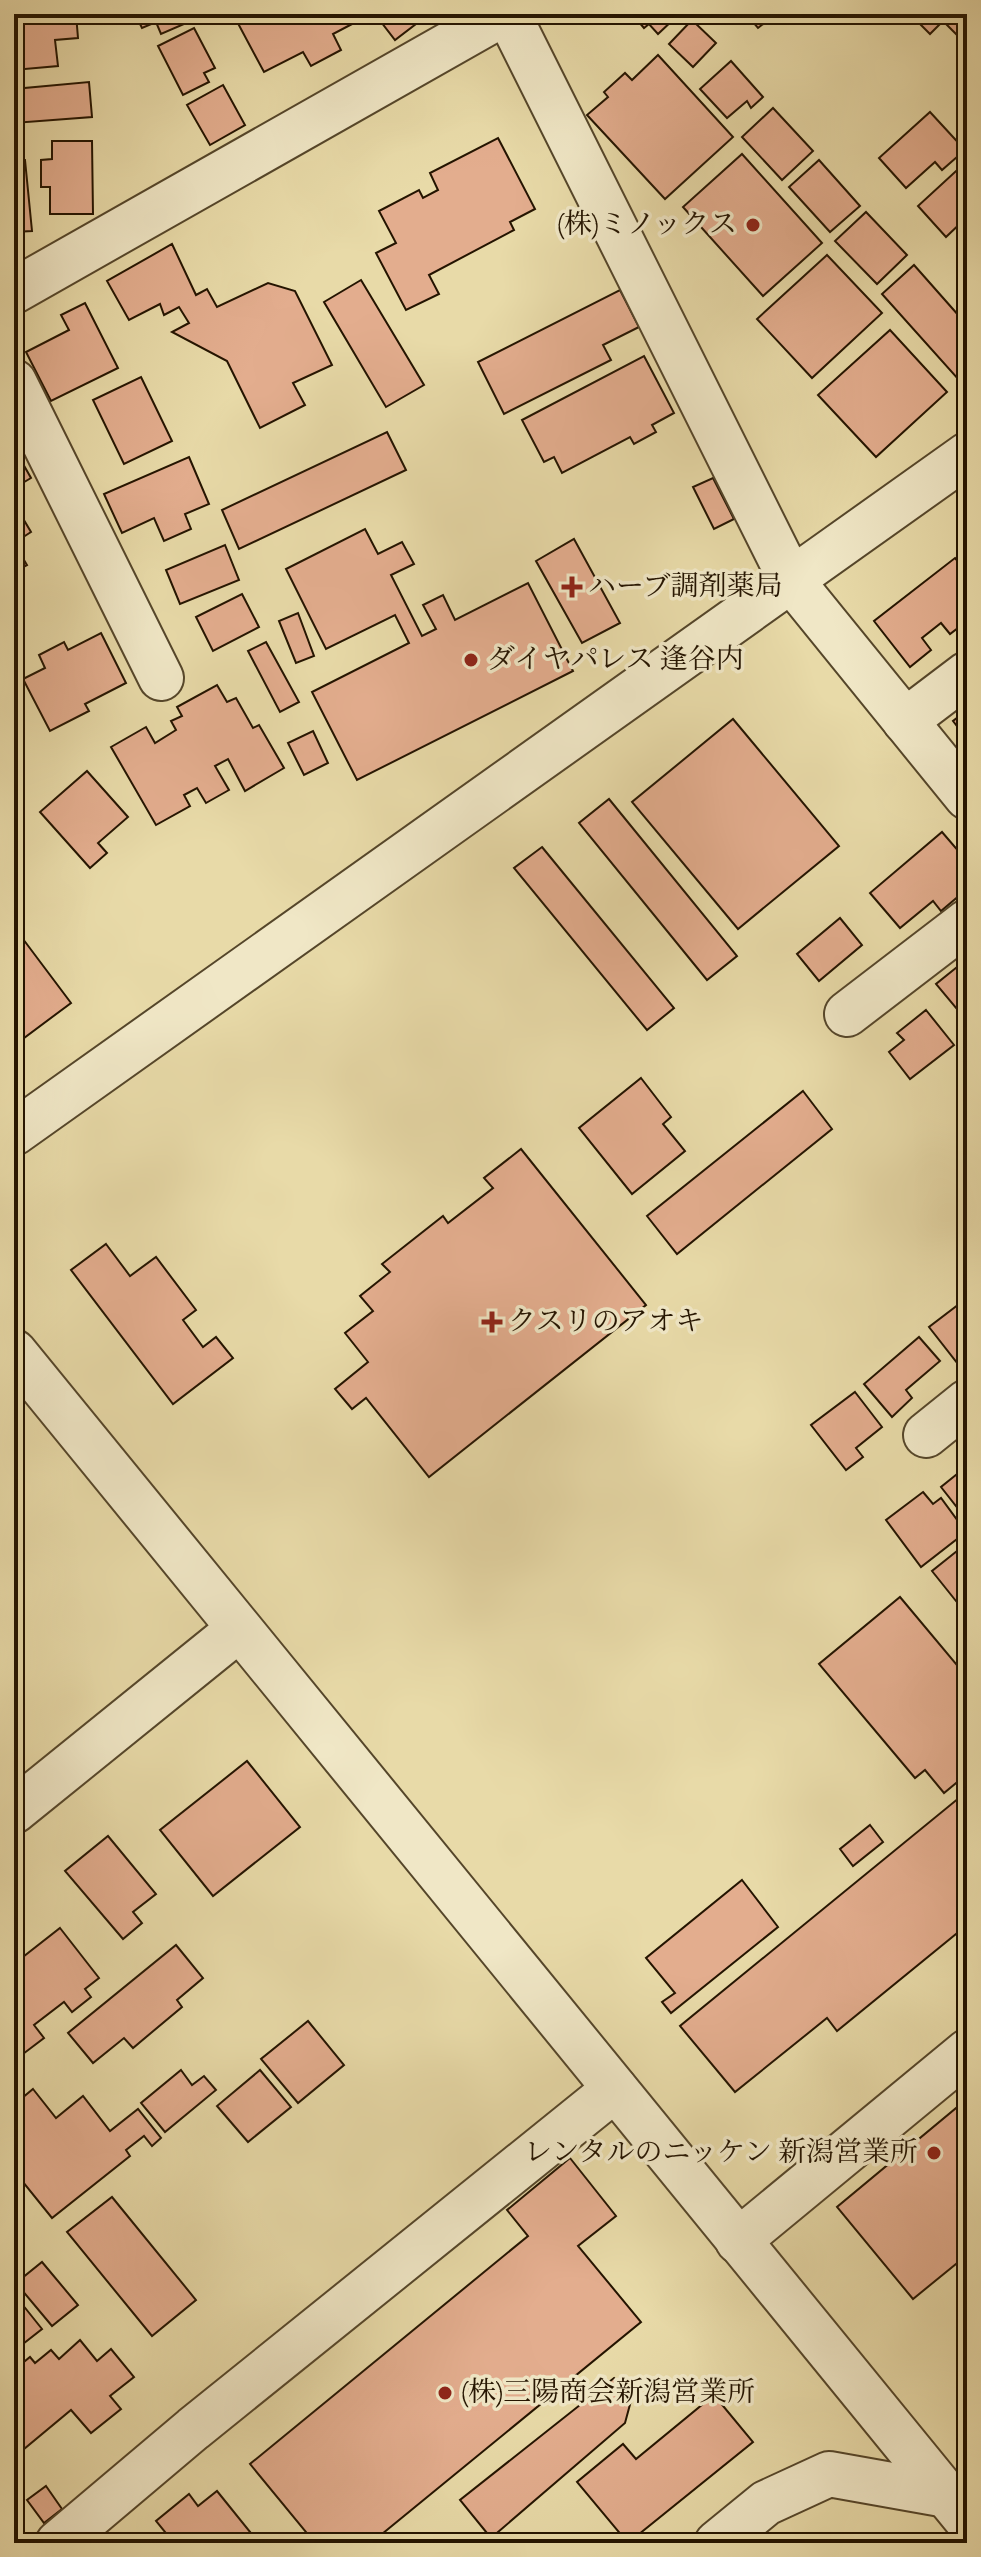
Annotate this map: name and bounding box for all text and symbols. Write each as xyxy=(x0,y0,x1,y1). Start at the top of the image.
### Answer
place label: (株)ミノックス xyxy=(557,208,737,243)
marker: (株)ミノックス xyxy=(744,216,762,234)
place label: ハーブ調剤薬局 xyxy=(588,570,783,605)
marker: ハーブ調剤薬局 xyxy=(563,578,581,596)
place label: ダイヤパレス 逢谷内 xyxy=(487,643,744,678)
marker: ダイヤパレス 逢谷内 xyxy=(462,651,480,669)
place label: クスリのアオキ xyxy=(508,1305,703,1340)
marker: クスリのアオキ xyxy=(483,1313,501,1331)
place label: レンタルのニッケン 新潟営業所 xyxy=(524,2136,918,2171)
marker: レンタルのニッケン 新潟営業所 xyxy=(925,2144,943,2162)
place label: (株)三陽商会新潟営業所 xyxy=(461,2376,755,2411)
marker: (株)三陽商会新潟営業所 xyxy=(436,2384,454,2402)

